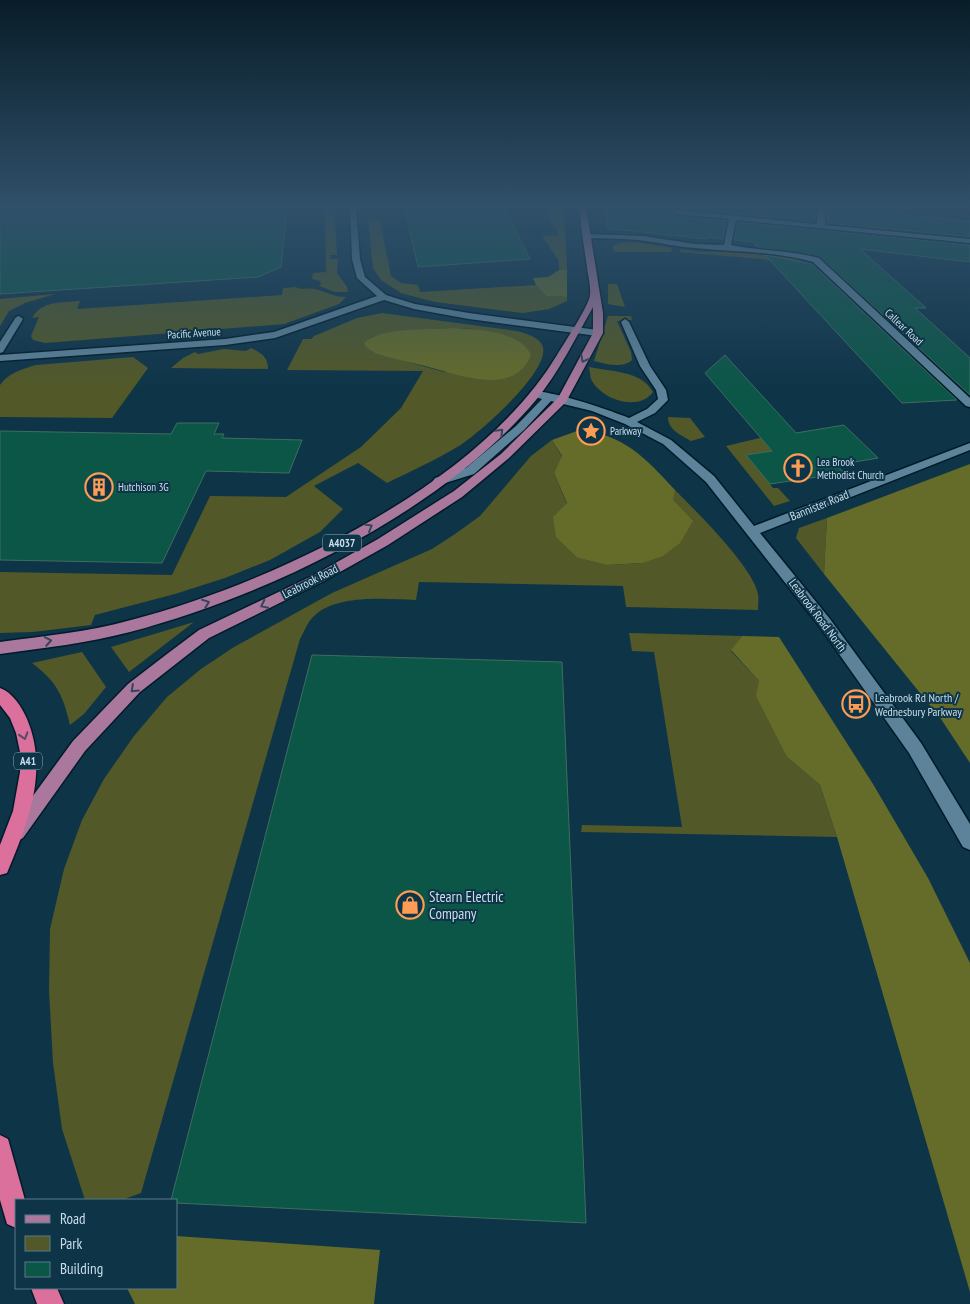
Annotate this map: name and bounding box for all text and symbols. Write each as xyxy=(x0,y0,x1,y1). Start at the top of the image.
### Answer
street label: Callear Road xyxy=(882,306,926,348)
street label: Pacific Avenue xyxy=(167,324,222,342)
one-way arrow xyxy=(580,354,590,363)
place icon: Parkway xyxy=(576,416,606,446)
place label: Parkway xyxy=(610,424,642,438)
one-way arrow xyxy=(494,428,503,437)
church icon: Lea Brook Methodist Church xyxy=(783,453,813,483)
place label: Lea Brook Methodist Church xyxy=(817,455,884,482)
building icon: Hutchison 3G xyxy=(84,472,114,502)
place label: Hutchison 3G xyxy=(118,480,169,494)
street label: Bannister Road xyxy=(787,486,851,524)
one-way arrow xyxy=(363,524,372,534)
road number: A4037 xyxy=(323,534,361,552)
street label: Leabrook Road xyxy=(280,561,340,601)
street label: Leabrook Road North xyxy=(786,576,850,654)
one-way arrow xyxy=(201,599,210,609)
one-way arrow xyxy=(260,599,269,609)
one-way arrow xyxy=(44,636,53,646)
one-way arrow xyxy=(131,683,140,692)
bus stop icon: Leabrook Rd North / Wednesbury Parkway xyxy=(841,689,871,719)
place label: Leabrook Rd North / Wednesbury Parkway xyxy=(875,690,962,719)
one-way arrow xyxy=(19,731,29,739)
road number: A41 xyxy=(14,752,42,769)
place label: Stearn Electric Company xyxy=(429,887,504,923)
shop icon: Stearn Electric Company xyxy=(395,890,425,920)
legend xyxy=(15,1199,178,1289)
text: Road xyxy=(60,1209,86,1228)
text: Park xyxy=(60,1234,82,1253)
text: Building xyxy=(60,1259,103,1278)

